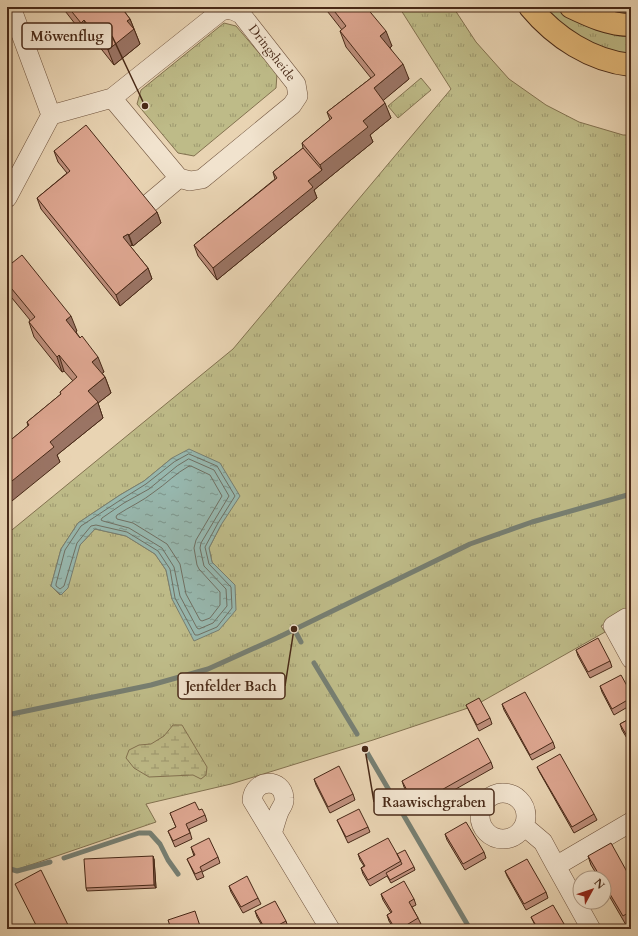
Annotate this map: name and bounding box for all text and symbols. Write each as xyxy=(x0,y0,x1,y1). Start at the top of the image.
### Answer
street label: Dringsheide xyxy=(244,21,300,85)
callout: Möwenflug xyxy=(22,23,112,49)
text: Möwenflug xyxy=(30,27,104,46)
callout: Jenfelder Bach xyxy=(178,673,285,699)
text: Jenfelder Bach xyxy=(183,677,277,696)
callout: Raawischgraben xyxy=(374,789,494,815)
text: Raawischgraben xyxy=(382,793,486,812)
north arrow xyxy=(572,870,612,910)
text: N xyxy=(590,875,608,893)

